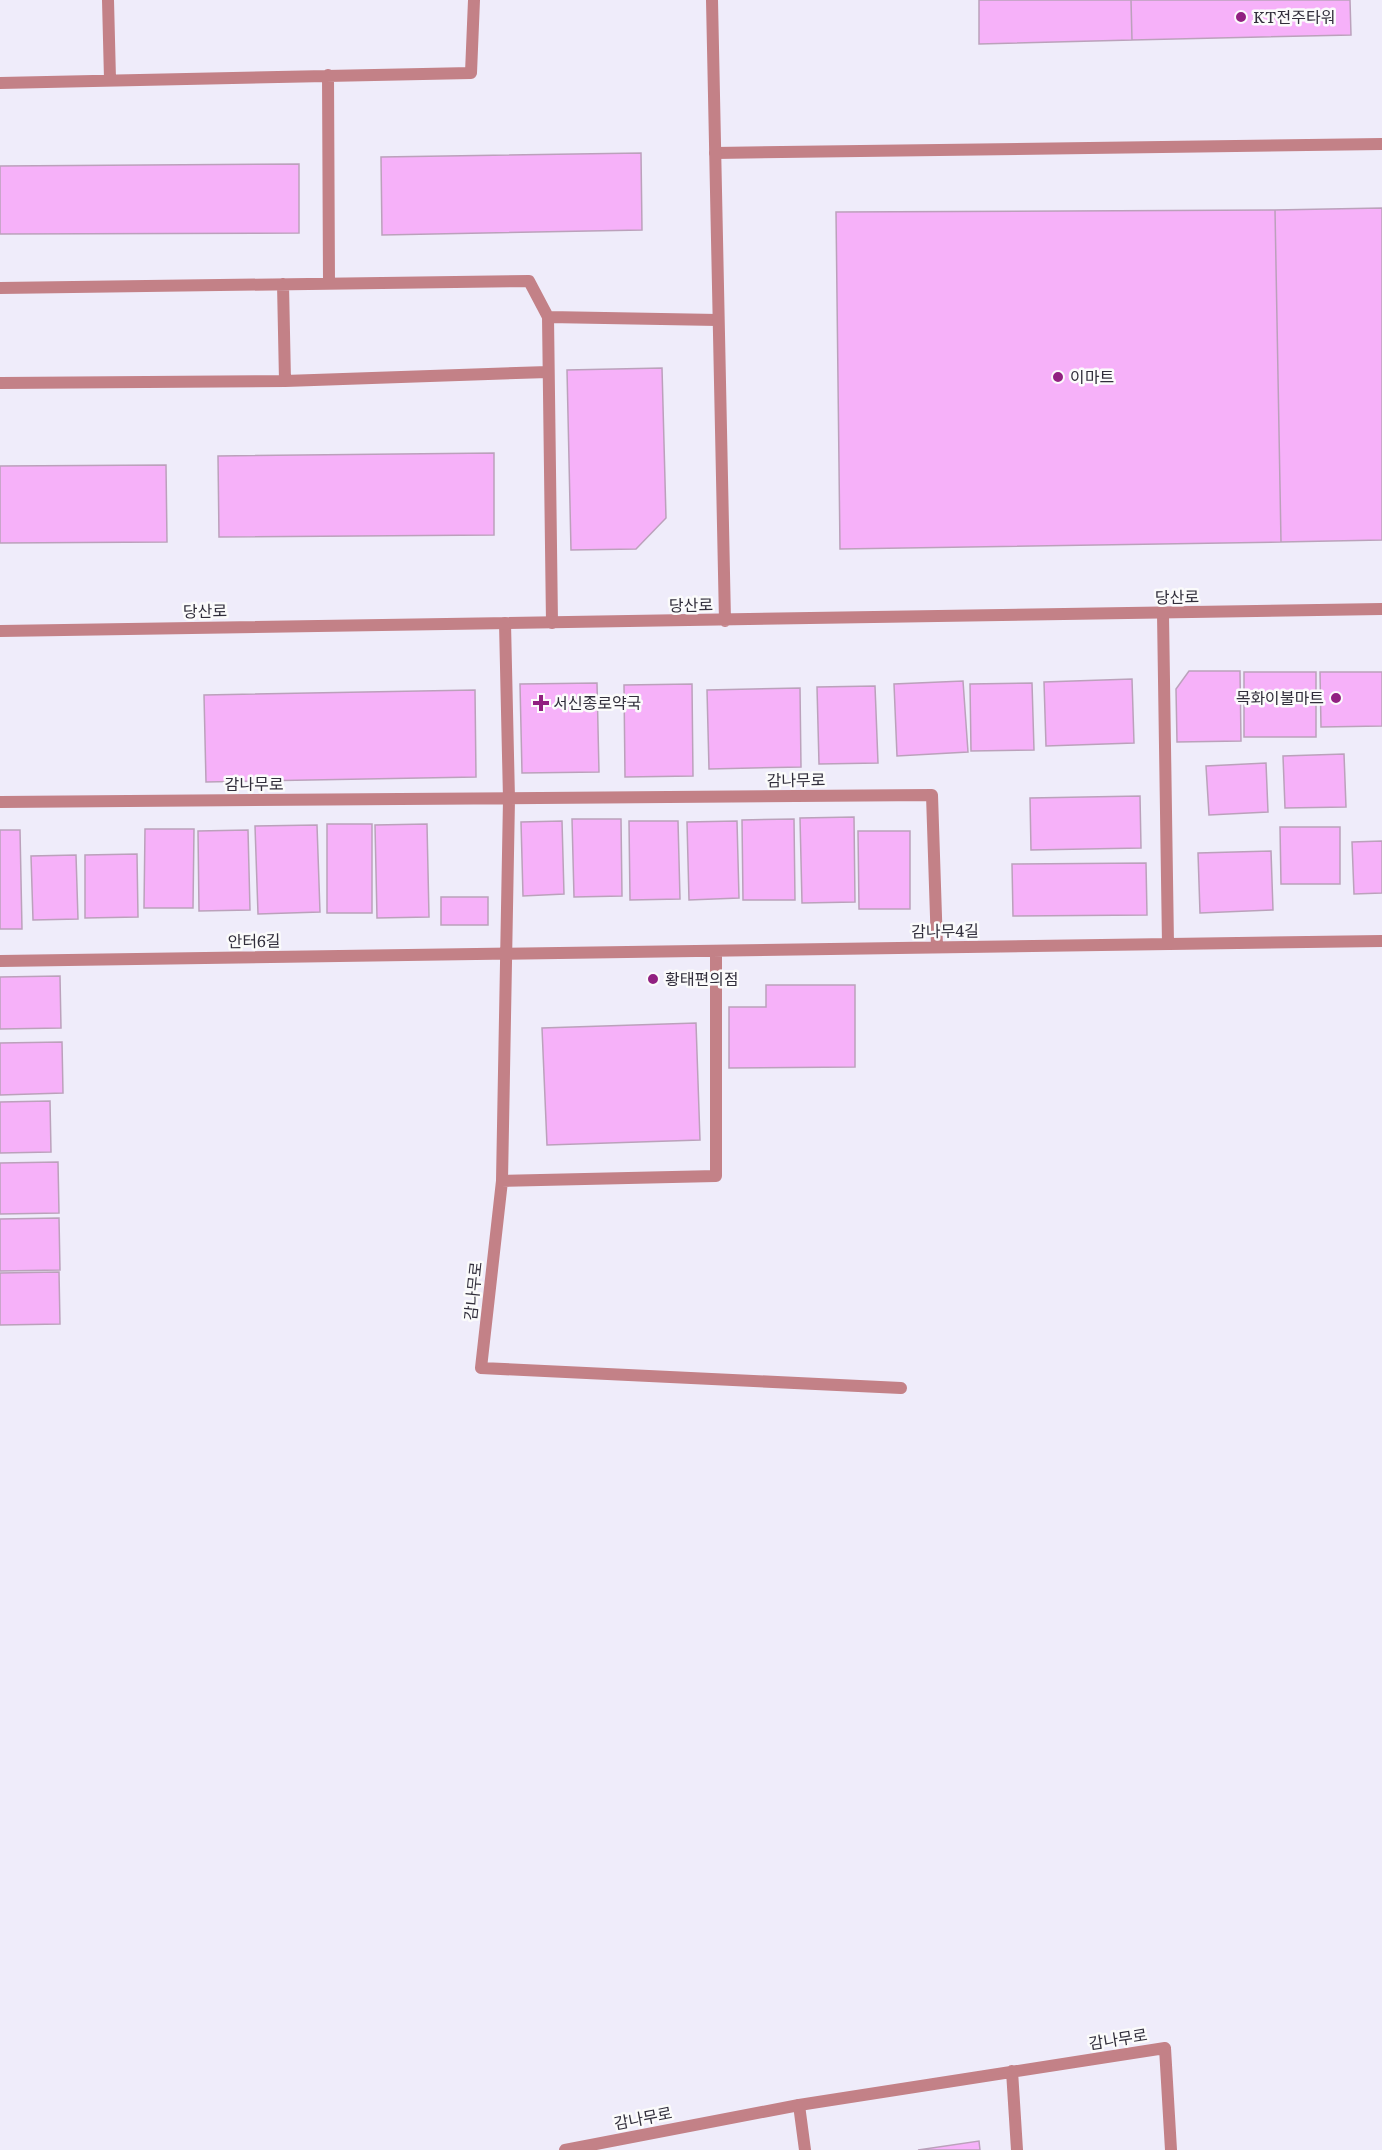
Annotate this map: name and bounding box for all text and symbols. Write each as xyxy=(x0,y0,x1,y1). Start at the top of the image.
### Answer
place label: KT전주타워 xyxy=(1253,4,1335,28)
marker: KT전주타워 xyxy=(1234,10,1248,24)
place label: 이마트 xyxy=(1070,364,1114,388)
marker: 이마트 xyxy=(1051,370,1065,384)
street label: 당산로 xyxy=(1155,584,1200,608)
street label: 당산로 xyxy=(669,592,714,616)
street label: 당산로 xyxy=(183,598,228,622)
place label: 목화이불마트 xyxy=(1236,685,1324,709)
place label: 서신종로약국 xyxy=(553,690,641,714)
marker: 목화이불마트 xyxy=(1329,691,1343,705)
marker: 서신종로약국 xyxy=(534,696,548,710)
street label: 감나무로 xyxy=(766,766,826,792)
street label: 감나무로 xyxy=(225,771,284,795)
street label: 감나무4길 xyxy=(911,917,979,943)
street label: 안터6길 xyxy=(227,928,281,952)
place label: 황태편의점 xyxy=(665,966,739,990)
marker: 황태편의점 xyxy=(646,972,660,986)
street label: 감나무로 xyxy=(457,1260,487,1321)
street label: 감나무로 xyxy=(1087,2022,1149,2054)
street label: 감나무로 xyxy=(612,2100,674,2134)

